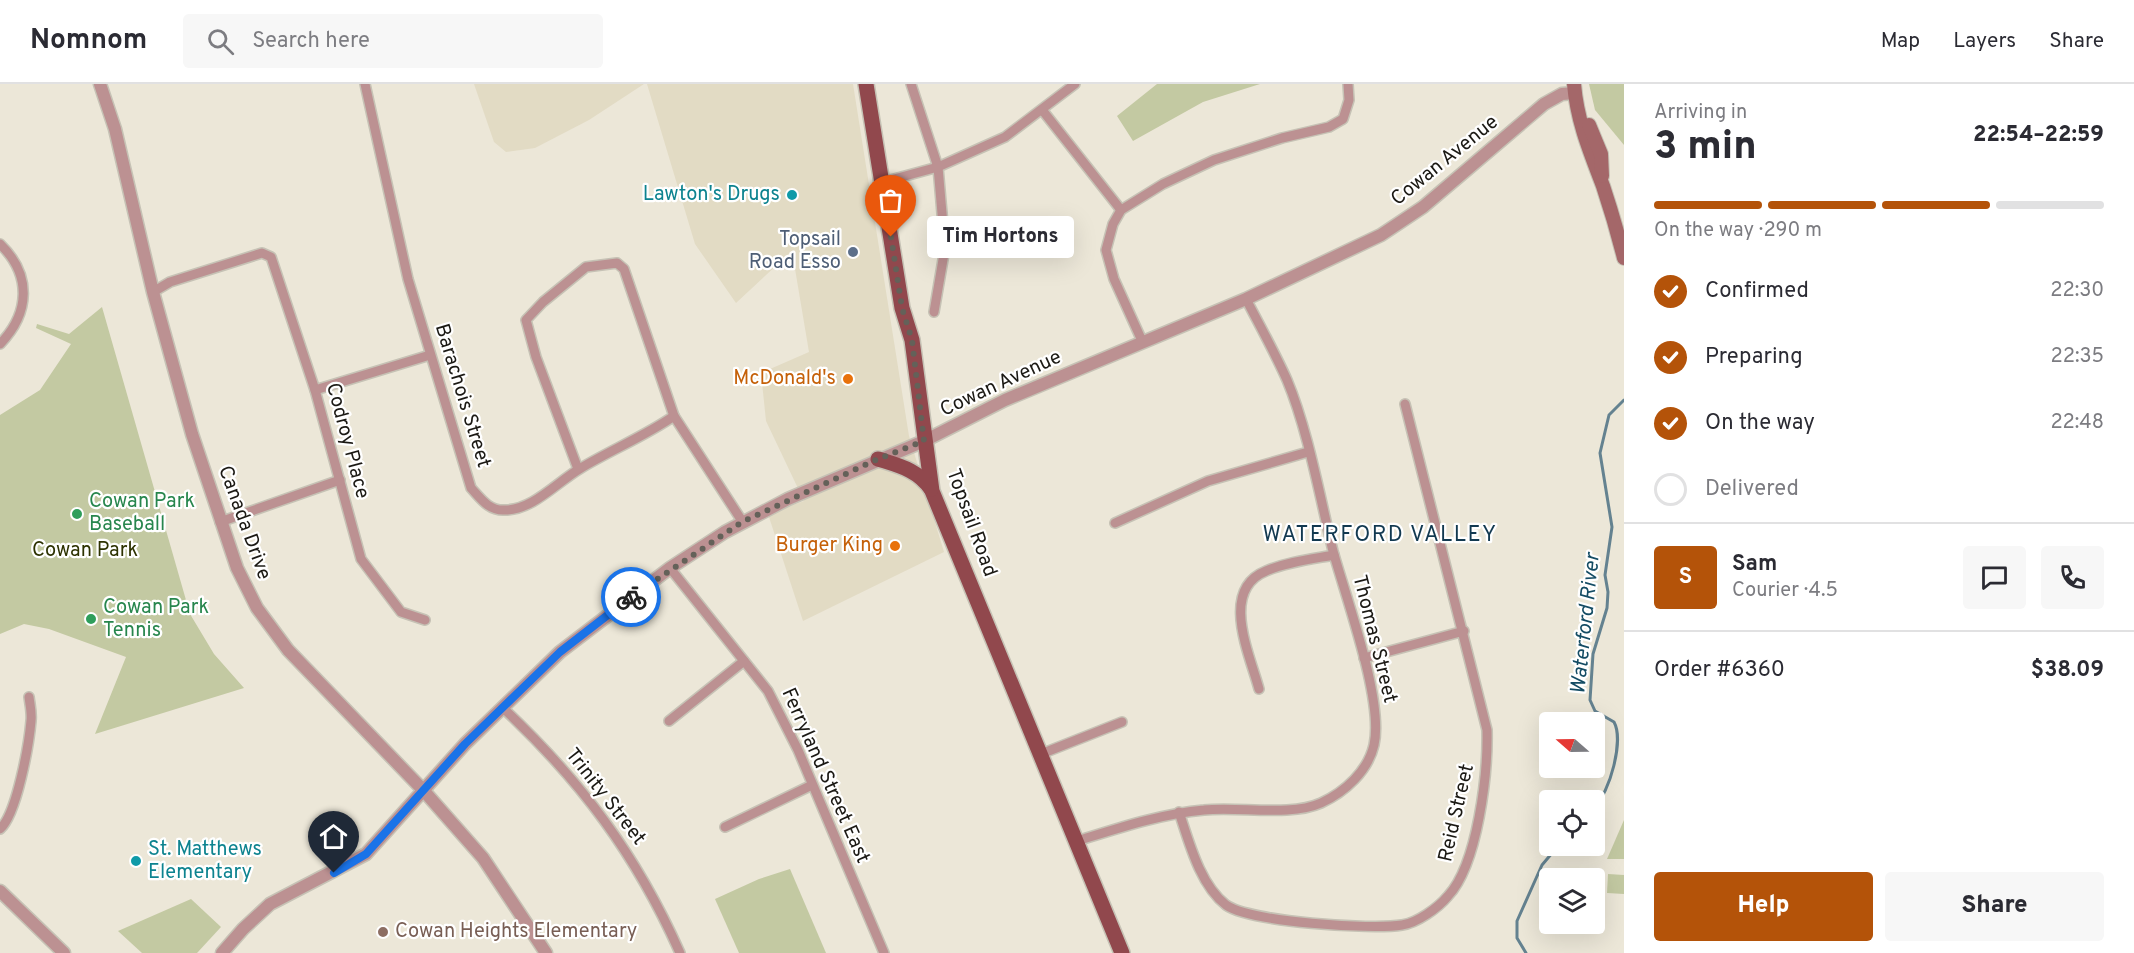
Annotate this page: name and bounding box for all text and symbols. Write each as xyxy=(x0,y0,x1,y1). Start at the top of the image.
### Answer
search box xyxy=(183,14,603,68)
text: Nomnom xyxy=(30,23,147,59)
icon: search xyxy=(204,25,237,58)
text: Search here xyxy=(252,28,370,55)
text: Map xyxy=(1881,28,1920,55)
text: Layers xyxy=(1953,28,2016,55)
text: Share xyxy=(2049,28,2104,55)
text: Arriving in xyxy=(1654,100,1747,126)
street label: Cowan Avenue xyxy=(1386,110,1504,212)
text: 22:54–22:59 xyxy=(1973,122,2104,149)
text: 3 min xyxy=(1654,124,1757,173)
pin xyxy=(865,175,916,237)
place label: Lawton's Drugs xyxy=(643,182,780,208)
icon: bag xyxy=(874,184,907,217)
marker: Lawton's Drugs xyxy=(785,188,799,202)
callout: Tim Hortons xyxy=(927,216,1074,258)
text: On the way · 290 m xyxy=(1654,218,1822,244)
text: Tim Hortons xyxy=(942,224,1059,250)
place label: Topsail Road Esso xyxy=(749,227,841,276)
marker: Topsail Road Esso xyxy=(846,245,860,259)
icon: check xyxy=(1654,275,1687,308)
text: Confirmed xyxy=(1705,278,1809,305)
text: 22:30 xyxy=(2050,278,2104,304)
street label: Barachois Street xyxy=(428,321,496,471)
icon: check xyxy=(1654,341,1687,374)
text: Preparing xyxy=(1705,344,1803,371)
text: 22:35 xyxy=(2051,344,2104,370)
street label: Cowan Avenue xyxy=(936,345,1066,423)
place label: McDonald's xyxy=(733,366,836,392)
marker: McDonald's xyxy=(841,372,855,386)
street label: Codroy Place xyxy=(319,380,375,502)
icon: check xyxy=(1654,407,1687,440)
text: On the way xyxy=(1705,410,1815,437)
text: 22:48 xyxy=(2050,410,2104,436)
street label: Canada Drive xyxy=(211,462,277,584)
street label: Topsail Road xyxy=(939,465,1003,581)
text: Delivered xyxy=(1705,476,1799,503)
place label: Cowan Park Baseball xyxy=(89,489,195,538)
marker: Cowan Park Baseball xyxy=(70,507,84,521)
district label: WATERFORD VALLEY xyxy=(1263,522,1497,549)
place label: Burger King xyxy=(776,533,883,559)
park label: Cowan Park xyxy=(32,538,138,564)
marker: Burger King xyxy=(888,539,902,553)
button: chat xyxy=(1963,546,2026,609)
button: phone xyxy=(2041,546,2104,609)
water label: Waterford River xyxy=(1565,550,1607,696)
text: Sam xyxy=(1732,551,1777,578)
text: S xyxy=(1679,564,1692,591)
courier xyxy=(601,567,661,627)
street label: Thomas Street xyxy=(1346,572,1402,706)
text: Courier · 4.5 xyxy=(1732,578,1838,604)
icon: bike xyxy=(615,581,648,614)
place label: Cowan Park Tennis xyxy=(103,595,209,644)
marker: Cowan Park Tennis xyxy=(84,612,98,626)
text: Order #6360 xyxy=(1654,657,1785,684)
text: $38.09 xyxy=(2031,657,2104,684)
street label: Ferryland Street East xyxy=(775,684,875,868)
north arrow xyxy=(1539,712,1605,778)
map controls xyxy=(1539,712,1605,934)
street label: Trinity Street xyxy=(559,743,651,851)
street label: Reid Street xyxy=(1433,762,1481,864)
button: locate xyxy=(1539,790,1605,856)
pin xyxy=(308,811,359,873)
icon: home xyxy=(317,820,350,853)
place label: St. Matthews Elementary xyxy=(148,837,262,886)
marker: St. Matthews Elementary xyxy=(129,854,143,868)
button: layers xyxy=(1539,868,1605,934)
button: Help xyxy=(1654,872,1873,941)
button: Share xyxy=(1885,872,2104,941)
place label: Cowan Heights Elementary xyxy=(395,919,637,945)
marker: Cowan Heights Elementary xyxy=(376,925,390,939)

